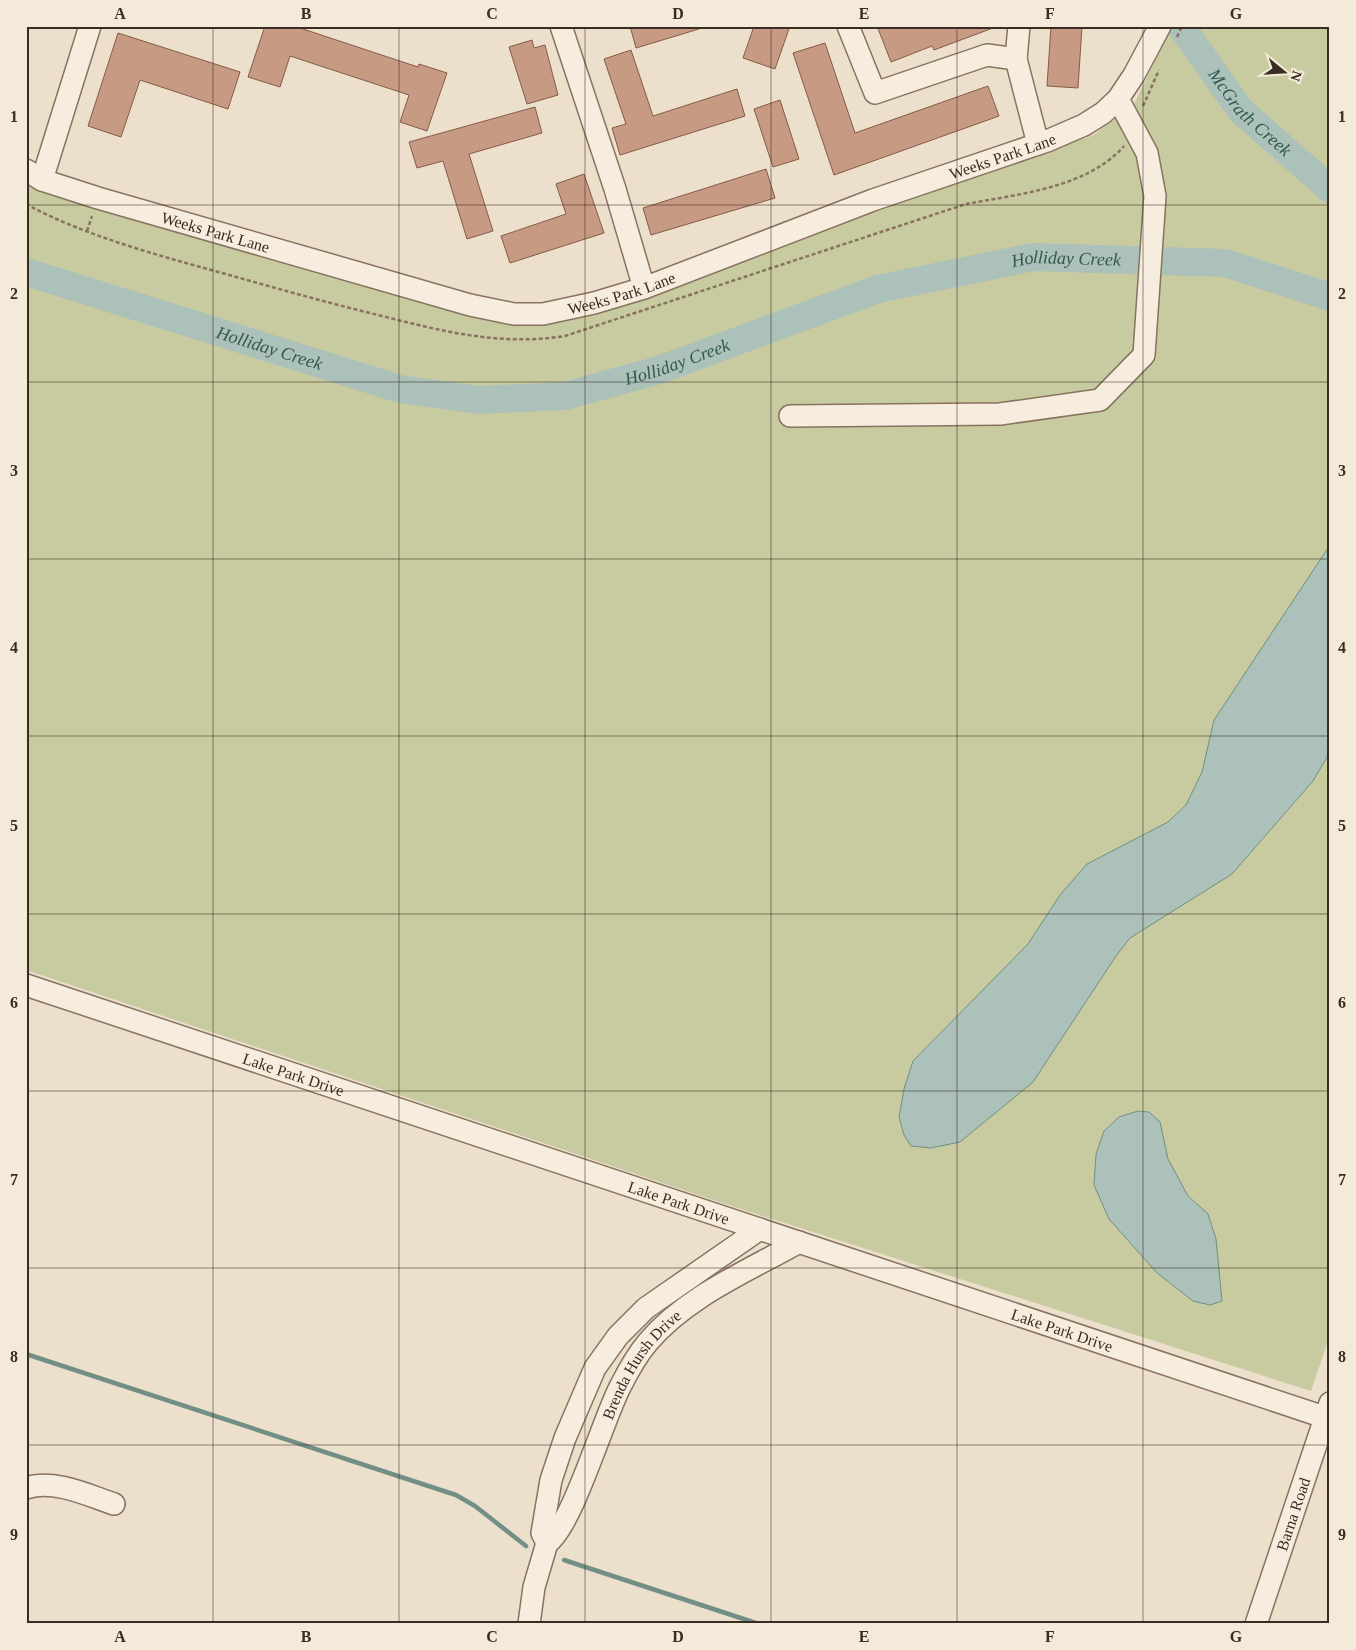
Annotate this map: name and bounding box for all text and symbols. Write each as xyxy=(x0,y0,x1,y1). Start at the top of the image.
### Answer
text: A xyxy=(114,5,126,22)
text: B xyxy=(301,5,312,22)
text: C xyxy=(486,5,498,22)
text: D xyxy=(672,5,684,22)
text: E xyxy=(859,5,869,22)
text: F xyxy=(1045,5,1055,22)
text: G xyxy=(1230,5,1243,22)
north arrow xyxy=(1258,48,1308,98)
water label: McGrath Creek xyxy=(1204,64,1296,161)
text: N xyxy=(1287,69,1305,83)
text: 1 xyxy=(10,108,18,125)
text: 1 xyxy=(1338,108,1346,125)
street label: Weeks Park Lane xyxy=(947,130,1059,183)
street label: Weeks Park Lane xyxy=(159,209,271,256)
water label: Holliday Creek xyxy=(1008,247,1122,271)
street label: Weeks Park Lane xyxy=(566,269,678,317)
text: 2 xyxy=(10,285,18,302)
text: 2 xyxy=(1338,285,1346,302)
water label: Holliday Creek xyxy=(213,322,326,374)
water label: Holliday Creek xyxy=(621,334,733,389)
text: 3 xyxy=(10,462,18,479)
text: 3 xyxy=(1338,462,1346,479)
text: 4 xyxy=(10,639,18,656)
text: 4 xyxy=(1338,639,1346,656)
text: 5 xyxy=(10,817,18,834)
text: 5 xyxy=(1338,817,1346,834)
text: 6 xyxy=(10,994,18,1011)
text: 6 xyxy=(1338,994,1346,1011)
street label: Lake Park Drive xyxy=(241,1050,346,1099)
text: 7 xyxy=(10,1171,18,1188)
text: 7 xyxy=(1338,1171,1346,1188)
street label: Lake Park Drive xyxy=(626,1178,732,1228)
street label: Lake Park Drive xyxy=(1009,1306,1115,1355)
street label: Brenda Hursh Drive xyxy=(599,1307,684,1422)
text: 8 xyxy=(10,1348,18,1365)
text: 8 xyxy=(1338,1348,1346,1365)
street label: Barna Road xyxy=(1273,1475,1313,1553)
text: 9 xyxy=(10,1526,18,1543)
text: 9 xyxy=(1338,1526,1346,1543)
text: A xyxy=(114,1628,126,1645)
text: B xyxy=(301,1628,312,1645)
text: C xyxy=(486,1628,498,1645)
text: D xyxy=(672,1628,684,1645)
text: E xyxy=(859,1628,869,1645)
text: F xyxy=(1045,1628,1055,1645)
text: G xyxy=(1230,1628,1243,1645)

